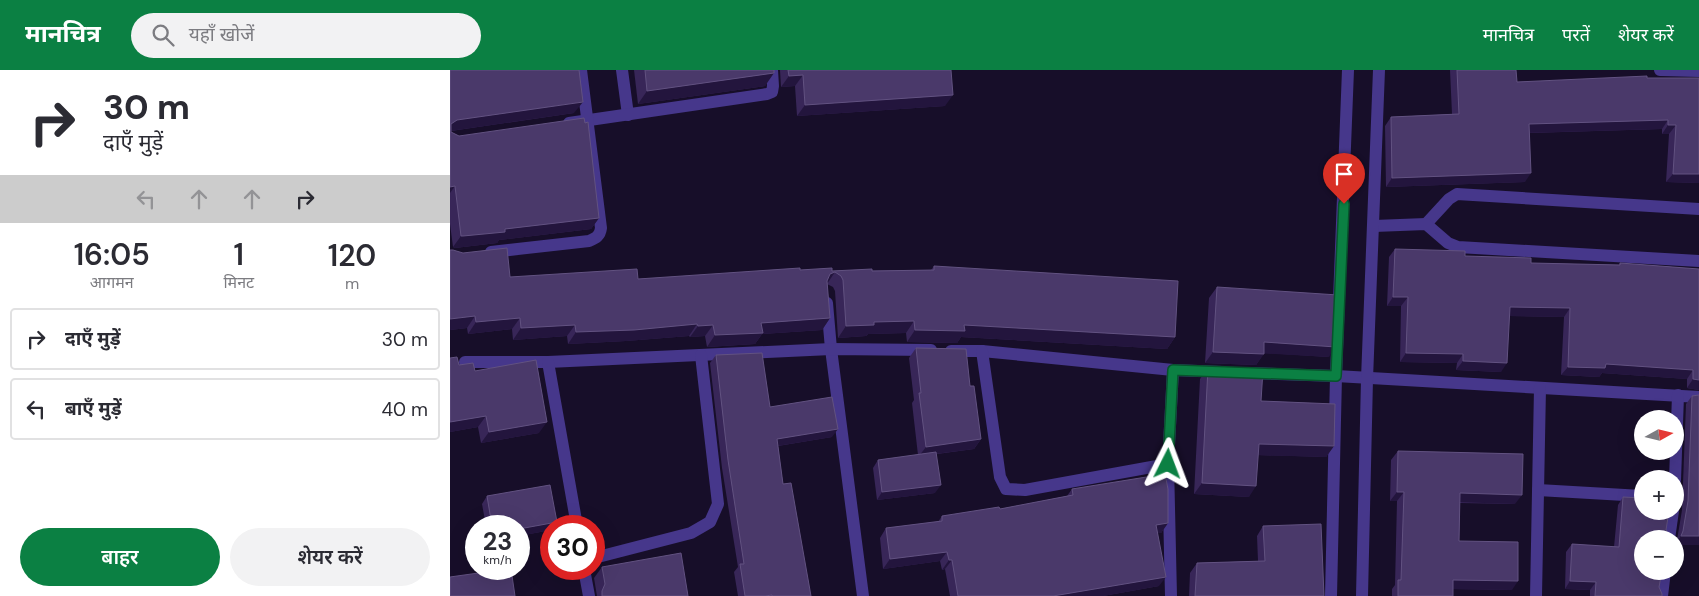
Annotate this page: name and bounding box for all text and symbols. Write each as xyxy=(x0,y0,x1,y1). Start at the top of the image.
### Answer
search box xyxy=(131,13,481,58)
text: मानचित्र xyxy=(25,18,101,49)
icon: search xyxy=(149,21,177,49)
text: यहाँ खोजें xyxy=(189,22,254,47)
text: मानचित्र xyxy=(1483,23,1534,47)
text: परतें xyxy=(1562,23,1590,47)
text: शेयर करें xyxy=(1618,23,1674,47)
text: 30 m xyxy=(103,84,190,130)
icon: right xyxy=(20,90,85,155)
text: दाएँ मुड़ें xyxy=(103,128,163,157)
pin xyxy=(1323,153,1365,204)
icon: arrive xyxy=(1330,160,1358,188)
icon: left xyxy=(132,185,160,213)
icon: ahead xyxy=(185,185,213,213)
icon: ahead xyxy=(238,185,266,213)
icon: right xyxy=(291,185,319,213)
text: 16:05 xyxy=(74,235,150,274)
text: 1 xyxy=(234,235,244,274)
text: 120 xyxy=(328,236,376,275)
text: आगमन xyxy=(90,272,134,293)
text: मिनट xyxy=(223,272,254,293)
text: m xyxy=(345,273,359,294)
icon: right xyxy=(22,325,50,353)
text: दाएँ मुड़ें xyxy=(65,326,120,351)
text: 30 m xyxy=(382,327,428,352)
icon: left xyxy=(22,395,50,423)
text: बाएँ मुड़ें xyxy=(65,396,122,421)
text: 40 m xyxy=(381,397,428,422)
north arrow xyxy=(1634,410,1684,460)
map controls xyxy=(1634,410,1684,580)
position arrow xyxy=(1141,437,1193,489)
button: + xyxy=(1634,470,1684,520)
speed limit sign: 30 xyxy=(540,515,605,580)
text: 23 xyxy=(483,525,512,558)
button: बाहर xyxy=(20,528,220,586)
button: शेयर करें xyxy=(230,528,430,586)
button: − xyxy=(1634,530,1684,580)
text: km/h xyxy=(483,552,512,568)

